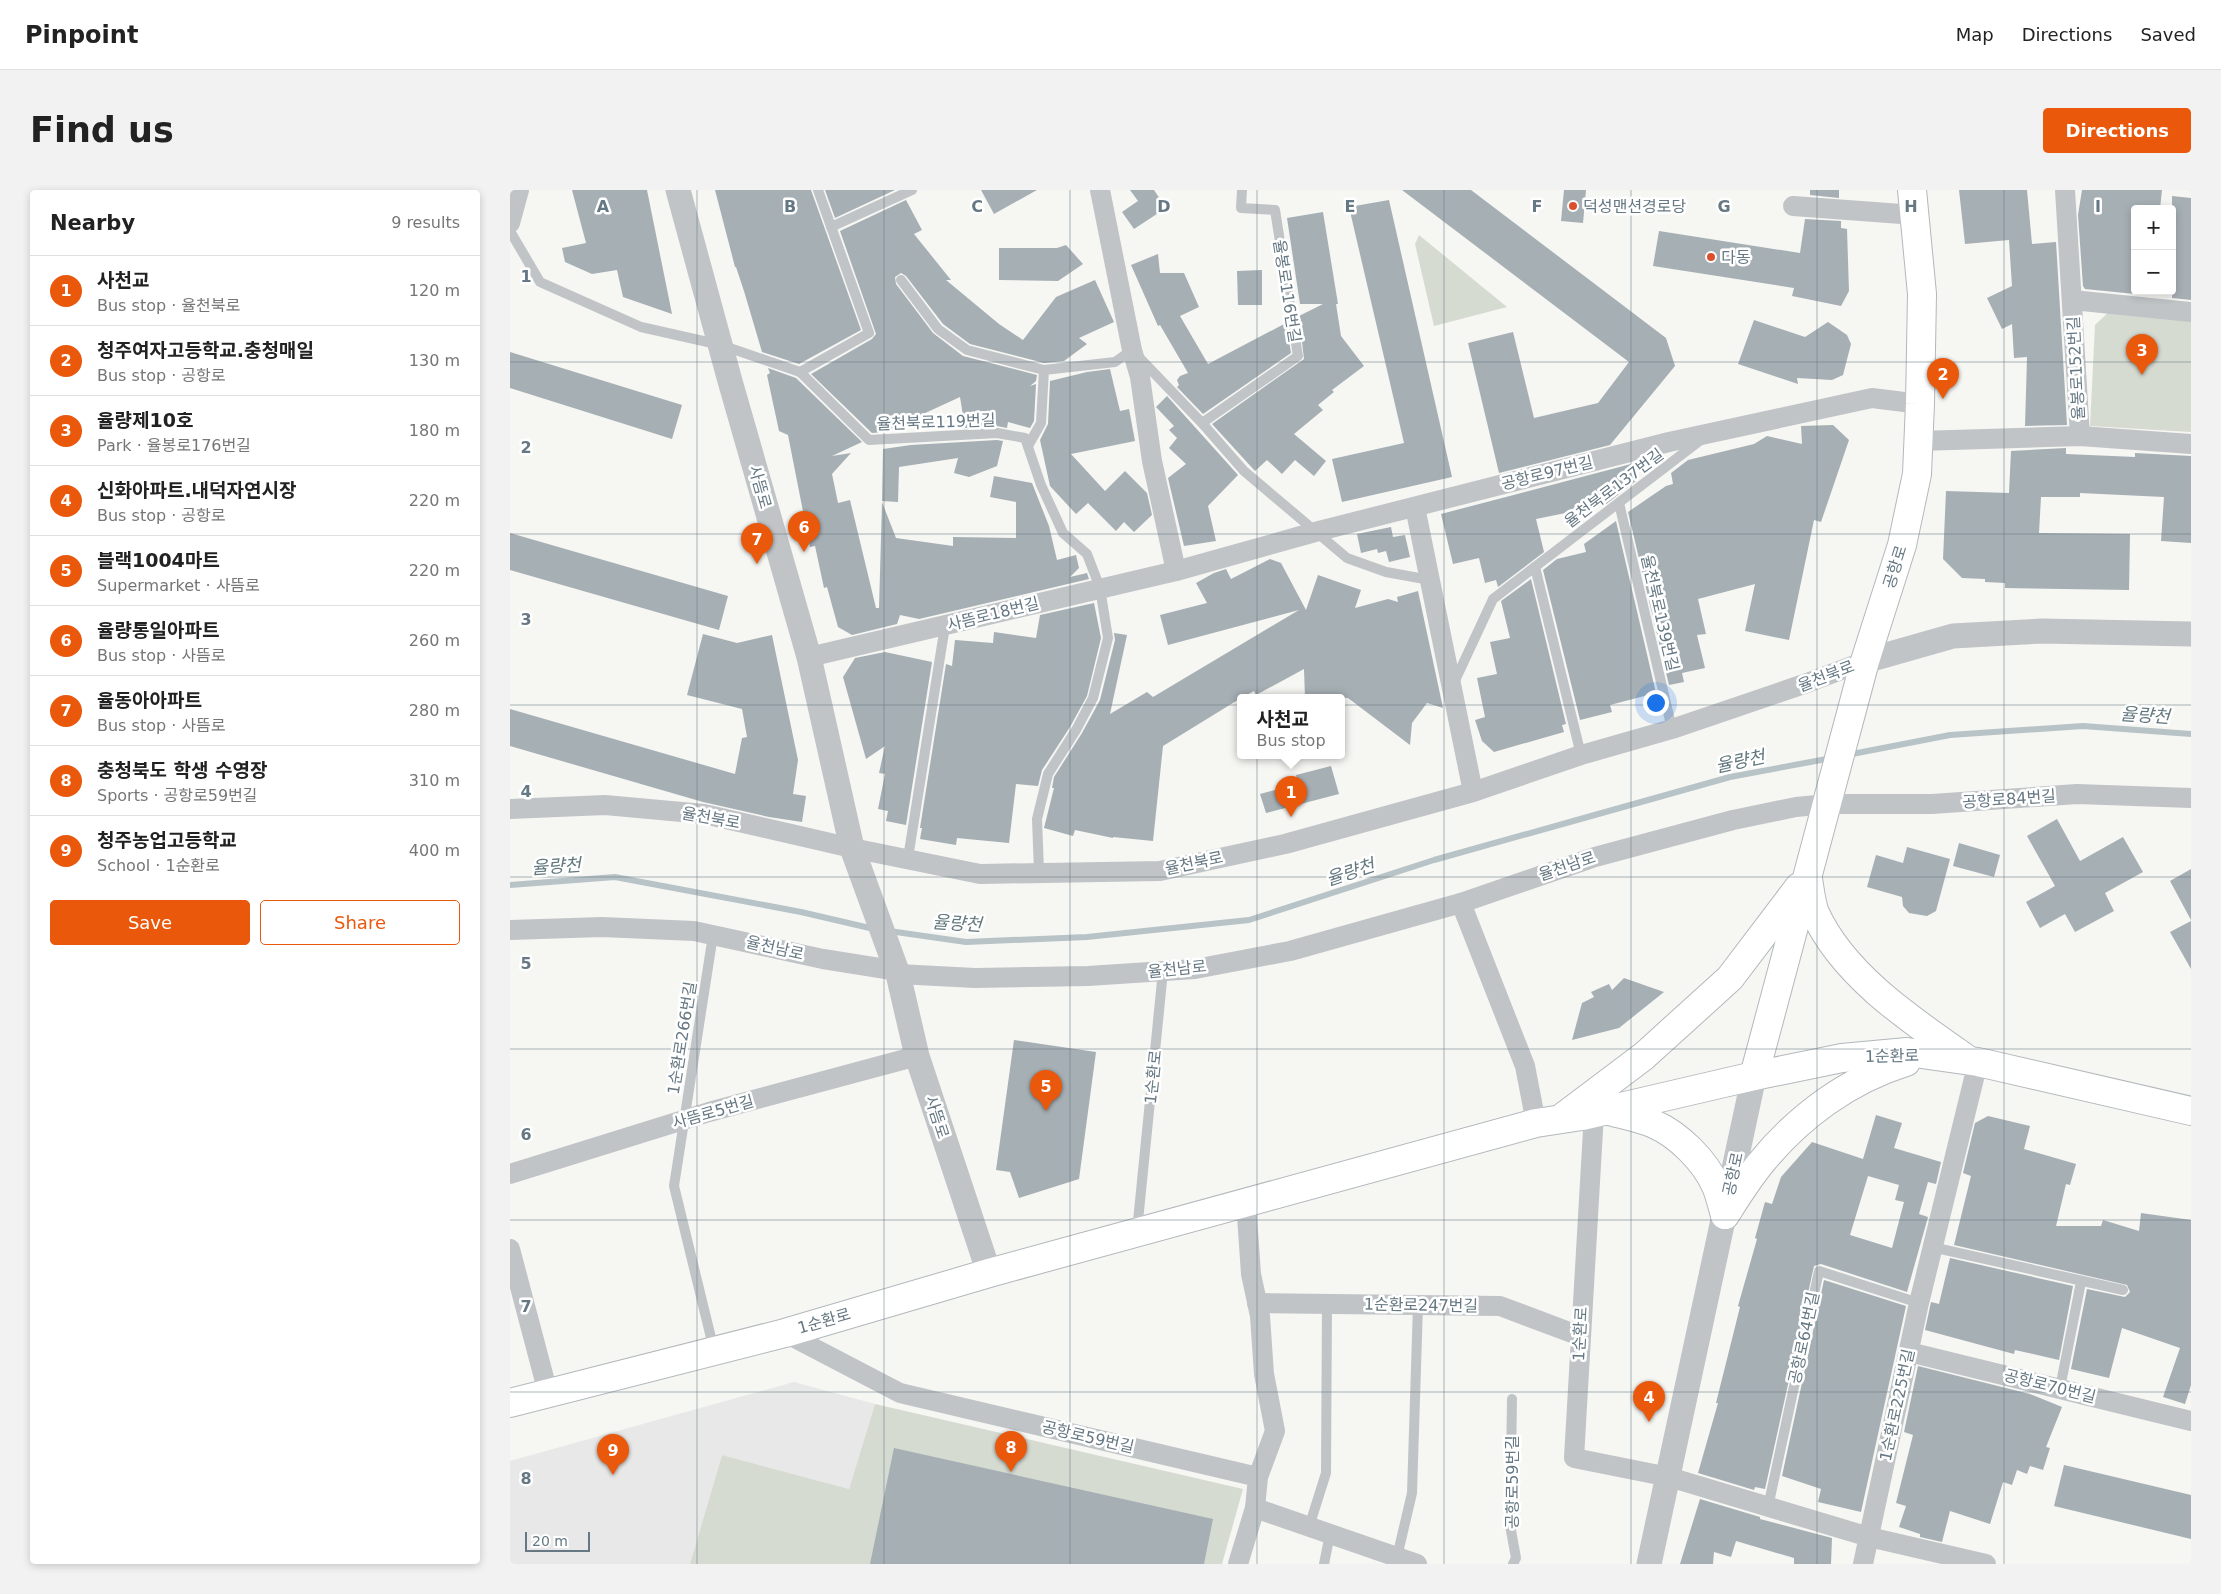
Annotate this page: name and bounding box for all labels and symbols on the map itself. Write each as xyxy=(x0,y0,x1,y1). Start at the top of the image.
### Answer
text: A xyxy=(597,197,610,216)
text: B xyxy=(784,197,796,216)
text: C xyxy=(971,197,983,216)
text: D xyxy=(1157,197,1171,216)
text: E xyxy=(1345,197,1355,216)
text: F xyxy=(1532,197,1542,216)
place label: 덕성맨션경로당 xyxy=(1583,197,1686,216)
text: G xyxy=(1717,197,1731,216)
text: H xyxy=(1904,197,1918,216)
text: I xyxy=(2095,197,2101,216)
marker: 덕성맨션경로당 xyxy=(1567,200,1579,212)
street label: 율봉로116번길 xyxy=(1269,238,1305,344)
place label: 다동 xyxy=(1721,248,1751,267)
marker: 다동 xyxy=(1705,251,1717,263)
text: 1 xyxy=(520,267,532,286)
street label: 율봉로152번길 xyxy=(2064,316,2088,420)
pin: 3 xyxy=(2126,334,2158,375)
pin: 2 xyxy=(1927,358,1959,399)
street label: 율천북로119번길 xyxy=(876,410,996,434)
text: 2 xyxy=(520,438,532,457)
street label: 율천북로137번길 xyxy=(1561,445,1667,531)
street label: 공항로97번길 xyxy=(1499,452,1595,494)
street label: 사뜸로 xyxy=(745,463,775,511)
pin: 6 xyxy=(788,511,820,552)
pin: 7 xyxy=(741,523,773,564)
street label: 공항로 xyxy=(1879,543,1911,591)
street label: 율천북로139번길 xyxy=(1637,553,1683,673)
street label: 사뜸로18번길 xyxy=(945,593,1041,635)
text: 3 xyxy=(520,610,532,629)
street label: 율천북로 xyxy=(1795,656,1857,695)
your location xyxy=(1643,690,1669,716)
water label: 율량천 xyxy=(2119,703,2173,727)
water label: 율량천 xyxy=(1714,745,1769,776)
pin: 1 xyxy=(1275,776,1307,817)
text: 4 xyxy=(520,782,532,801)
street label: 공항로84번길 xyxy=(1961,786,2057,812)
street label: 율천북로 xyxy=(680,804,742,833)
street label: 율천남로 xyxy=(1536,847,1598,885)
street label: 율천북로 xyxy=(1163,848,1225,878)
water label: 율량천 xyxy=(530,854,584,878)
water label: 율량천 xyxy=(1323,854,1379,890)
water label: 율량천 xyxy=(931,911,985,935)
street label: 율천남로 xyxy=(744,932,806,964)
text: 5 xyxy=(520,954,532,973)
street label: 율천남로 xyxy=(1147,956,1208,982)
street label: 1순환로266번길 xyxy=(664,980,700,1096)
street label: 1순환로 xyxy=(1865,1046,1920,1066)
street label: 1순환로 xyxy=(1141,1049,1165,1105)
pin: 5 xyxy=(1030,1070,1062,1111)
street label: 사뜸로5번길 xyxy=(670,1091,756,1133)
street label: 사뜸로 xyxy=(921,1093,953,1141)
text: 6 xyxy=(520,1125,532,1144)
street label: 공항로 xyxy=(1719,1150,1747,1198)
street label: 공항로64번길 xyxy=(1785,1290,1823,1386)
street label: 1순환로247번길 xyxy=(1364,1295,1478,1315)
text: 7 xyxy=(520,1297,532,1316)
street label: 1순환로 xyxy=(795,1304,853,1338)
street label: 1순환로 xyxy=(1569,1306,1591,1362)
street label: 1순환로225번길 xyxy=(1876,1347,1918,1463)
street label: 공항로70번길 xyxy=(2002,1365,2098,1407)
pin: 4 xyxy=(1633,1381,1665,1422)
street label: 공항로59번길 xyxy=(1040,1417,1136,1457)
pin: 8 xyxy=(995,1431,1027,1472)
pin: 9 xyxy=(597,1434,629,1475)
street label: 공항로59번길 xyxy=(1503,1435,1522,1529)
text: 8 xyxy=(520,1469,532,1488)
scale bar xyxy=(525,1529,590,1552)

